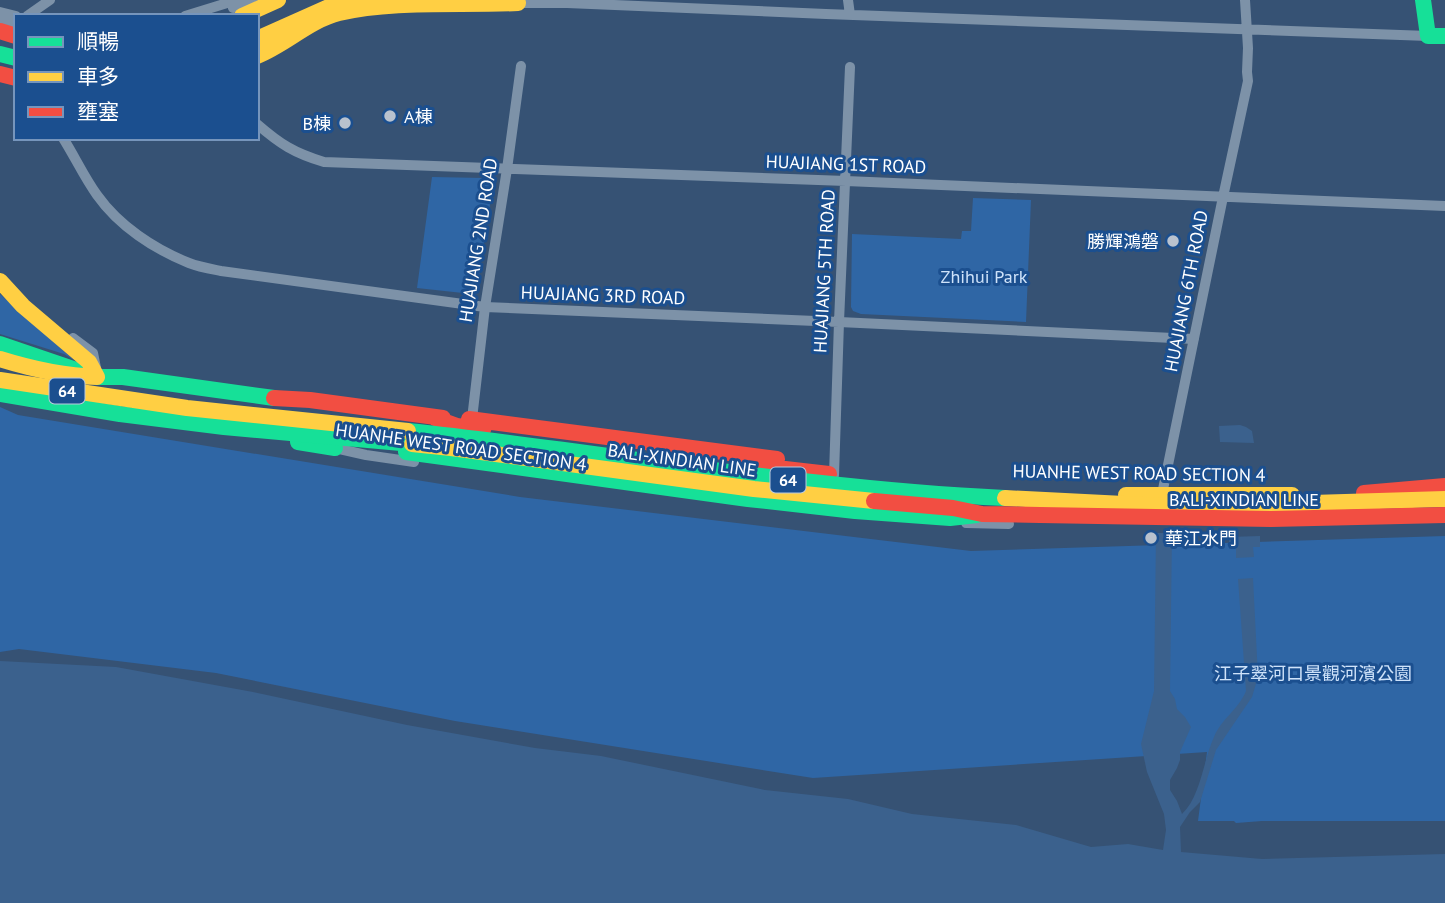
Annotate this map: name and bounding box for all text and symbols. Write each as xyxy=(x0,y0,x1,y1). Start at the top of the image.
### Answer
legend xyxy=(14,14,259,140)
text: 順暢 xyxy=(77,28,119,55)
text: 車多 xyxy=(77,63,119,90)
text: 壅塞 xyxy=(77,98,119,125)
place label: A棟 xyxy=(404,105,433,128)
marker: A棟 xyxy=(382,108,398,124)
place label: B棟 xyxy=(302,112,331,135)
marker: B棟 xyxy=(337,115,353,131)
street label: HUAJIANG 1ST ROAD xyxy=(765,150,927,178)
street label: HUAJIANG 2ND ROAD xyxy=(454,156,502,324)
street label: HUAJIANG 5TH ROAD xyxy=(808,188,840,354)
street label: HUAJIANG 6TH ROAD xyxy=(1159,208,1213,374)
place label: 勝輝鴻磐 xyxy=(1087,230,1159,253)
marker: 勝輝鴻磐 xyxy=(1165,233,1181,249)
park label: Zhihui Park xyxy=(941,265,1028,288)
street label: HUAJIANG 3RD ROAD xyxy=(520,281,686,309)
road number: 64 xyxy=(50,378,84,404)
street label: HUANHE WEST ROAD SECTION 4 xyxy=(334,418,588,476)
street label: BALI-XINDIAN LINE xyxy=(606,438,758,482)
street label: HUANHE WEST ROAD SECTION 4 xyxy=(1012,459,1266,487)
road number: 64 xyxy=(770,467,806,492)
street label: BALI-XINDIAN LINE xyxy=(1169,488,1319,511)
place label: 華江水門 xyxy=(1165,527,1237,550)
marker: 華江水門 xyxy=(1143,530,1159,546)
park label: 江子翠河口景觀河濱公園 xyxy=(1214,662,1412,685)

